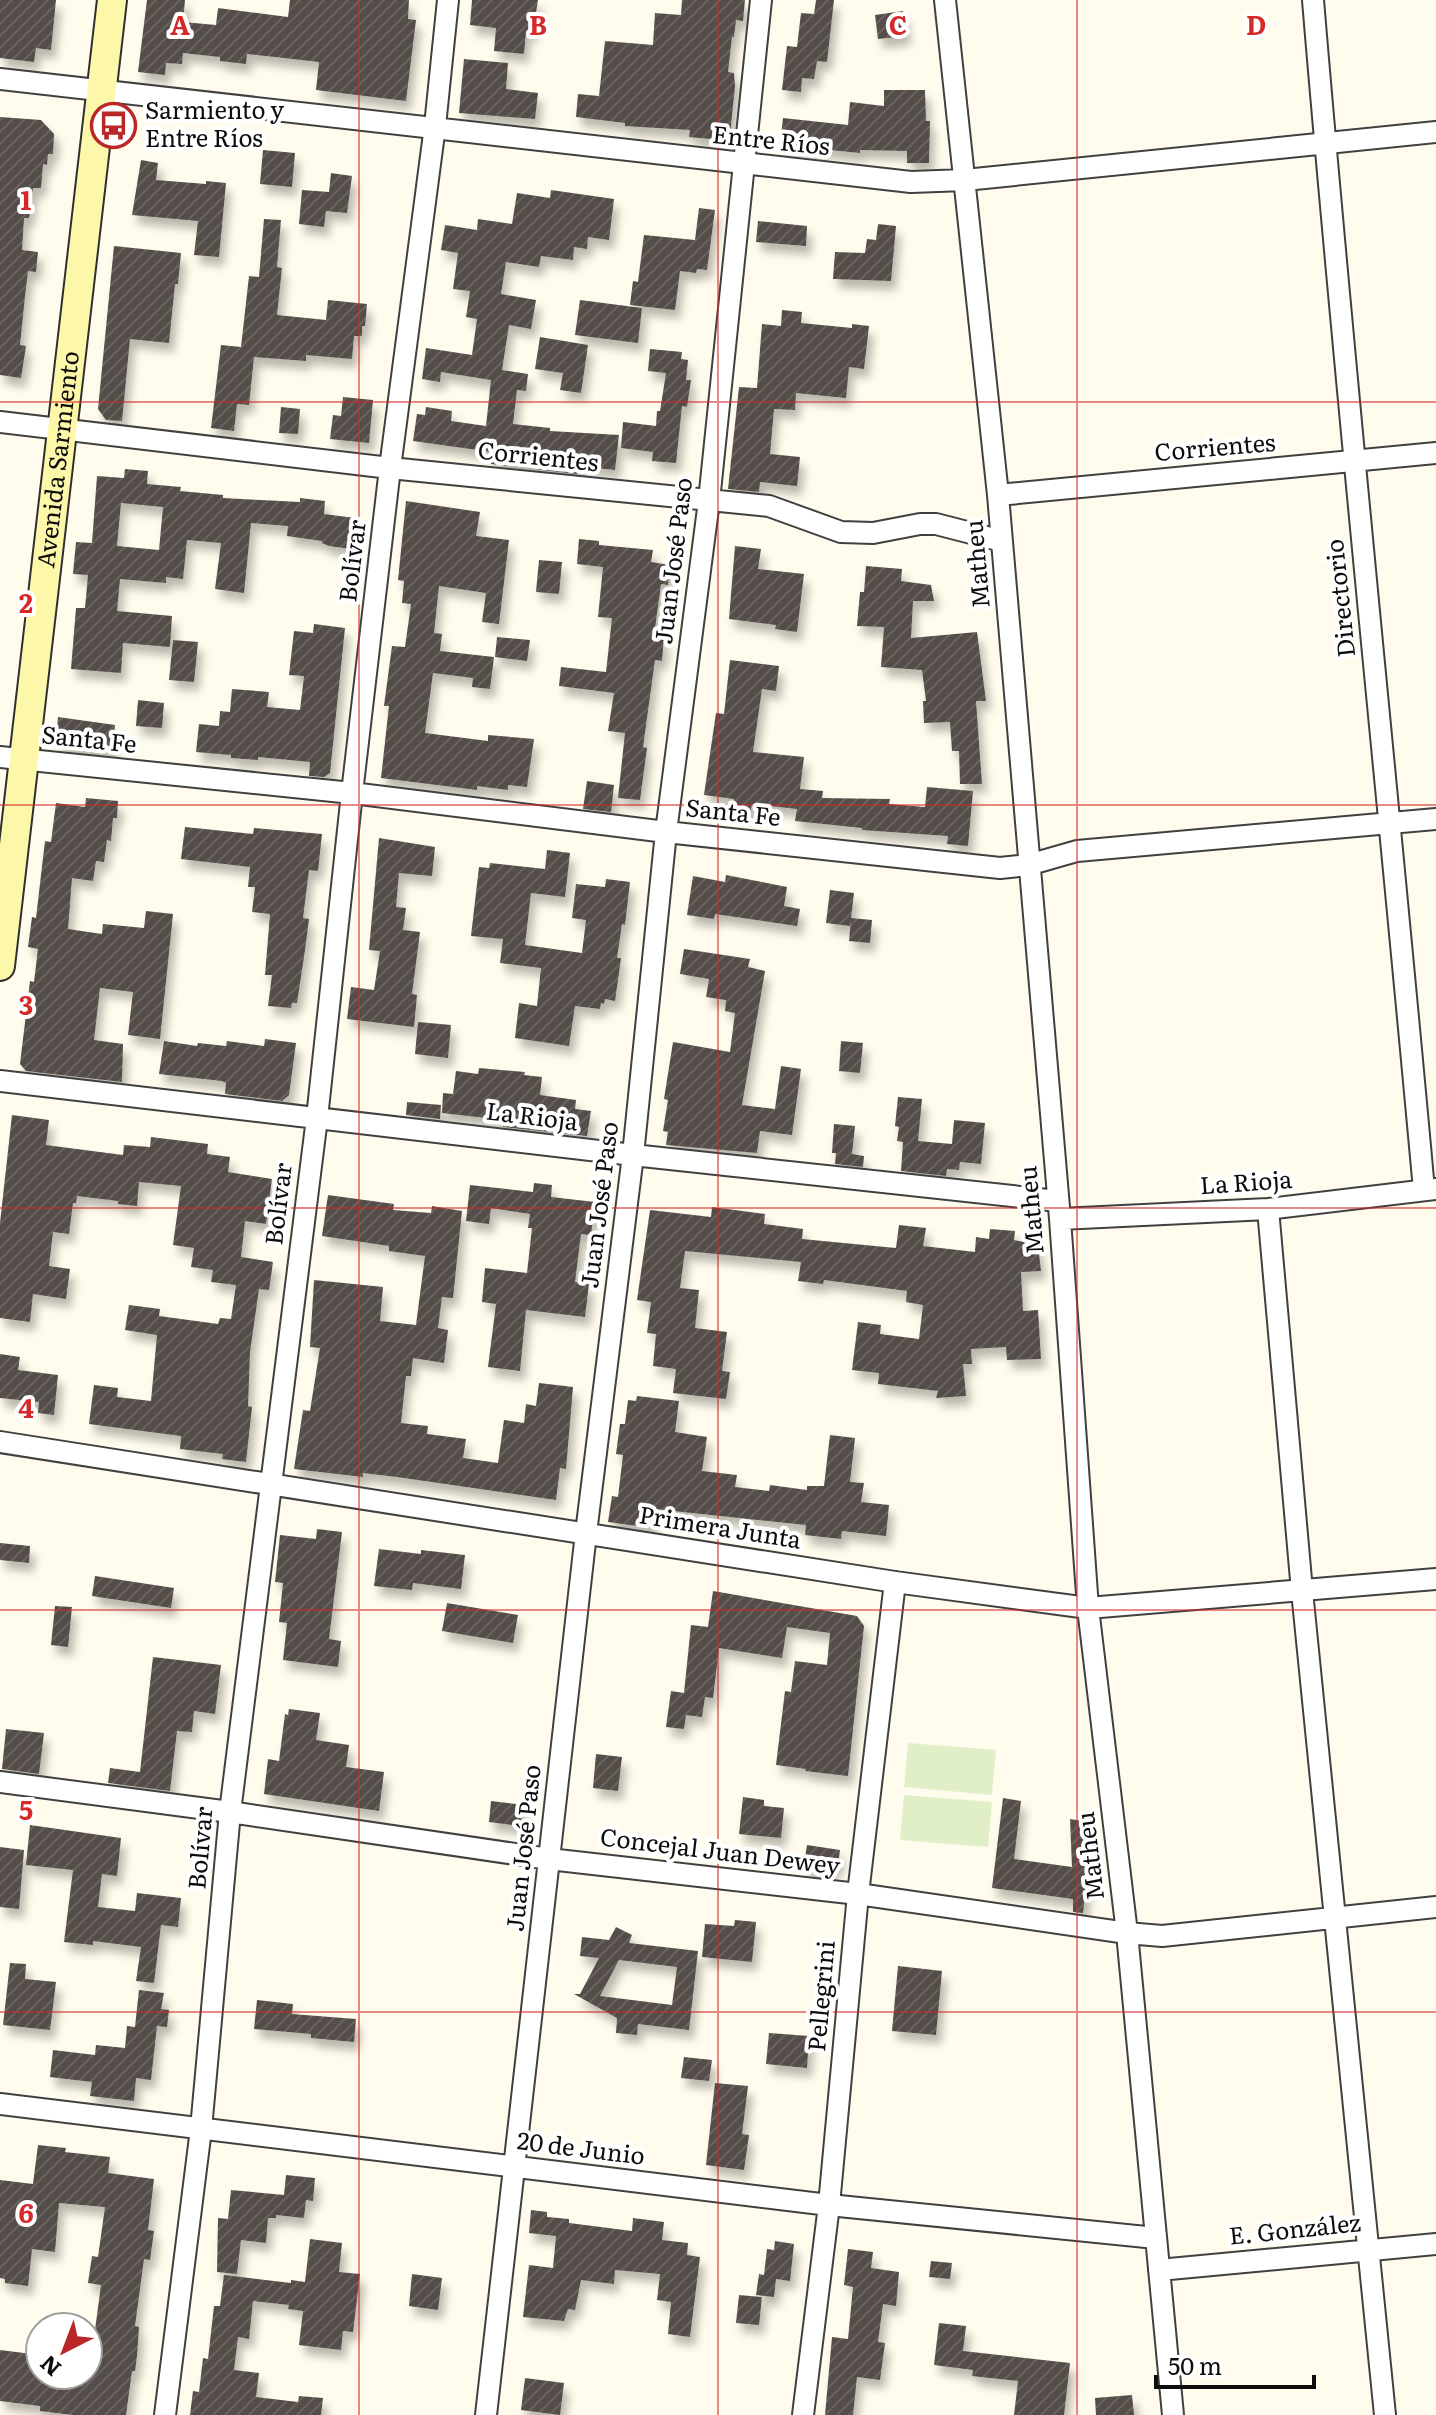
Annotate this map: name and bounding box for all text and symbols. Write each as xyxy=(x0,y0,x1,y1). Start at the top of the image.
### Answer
text: A xyxy=(170,4,190,43)
text: B xyxy=(529,4,547,43)
text: C xyxy=(889,4,907,43)
text: D xyxy=(1246,4,1266,43)
place label: Sarmiento y Entre Ríos xyxy=(145,91,284,154)
bus stop icon: Sarmiento y Entre Ríos xyxy=(90,101,138,149)
street label: Entre Ríos xyxy=(711,115,832,162)
text: 1 xyxy=(21,179,32,218)
street label: Avenida Sarmiento xyxy=(26,349,86,569)
street label: Corrientes xyxy=(1153,423,1277,468)
street label: Corrientes xyxy=(476,431,601,478)
street label: Juan José Paso xyxy=(644,475,699,646)
street label: Bolívar xyxy=(328,517,373,604)
street label: Matheu xyxy=(954,518,997,610)
street label: Directorio xyxy=(1315,537,1362,659)
text: 2 xyxy=(19,582,33,621)
street label: Santa Fe xyxy=(40,715,139,760)
street label: Santa Fe xyxy=(684,788,783,833)
text: 3 xyxy=(19,984,33,1023)
street label: La Rioja xyxy=(484,1092,580,1138)
street label: Juan José Paso xyxy=(570,1119,625,1290)
street label: Bolívar xyxy=(254,1160,299,1247)
street label: La Rioja xyxy=(1198,1160,1293,1201)
street label: Matheu xyxy=(1008,1164,1051,1256)
text: 4 xyxy=(18,1387,34,1426)
street label: Primera Junta xyxy=(637,1495,804,1556)
street label: Juan José Paso xyxy=(495,1763,548,1933)
text: 5 xyxy=(19,1789,33,1828)
street label: Bolívar xyxy=(177,1804,220,1891)
street label: Matheu xyxy=(1066,1810,1111,1903)
street label: Concejal Juan Dewey xyxy=(598,1817,842,1882)
street label: Pellegrini xyxy=(797,1939,842,2053)
street label: 20 de Junio xyxy=(515,2121,647,2172)
text: 6 xyxy=(18,2192,34,2231)
street label: E. González xyxy=(1227,2203,1363,2252)
north arrow xyxy=(24,2311,104,2391)
scale bar xyxy=(1156,2339,1314,2389)
text: 50 m xyxy=(1168,2347,1222,2382)
text: N xyxy=(32,2349,68,2385)

